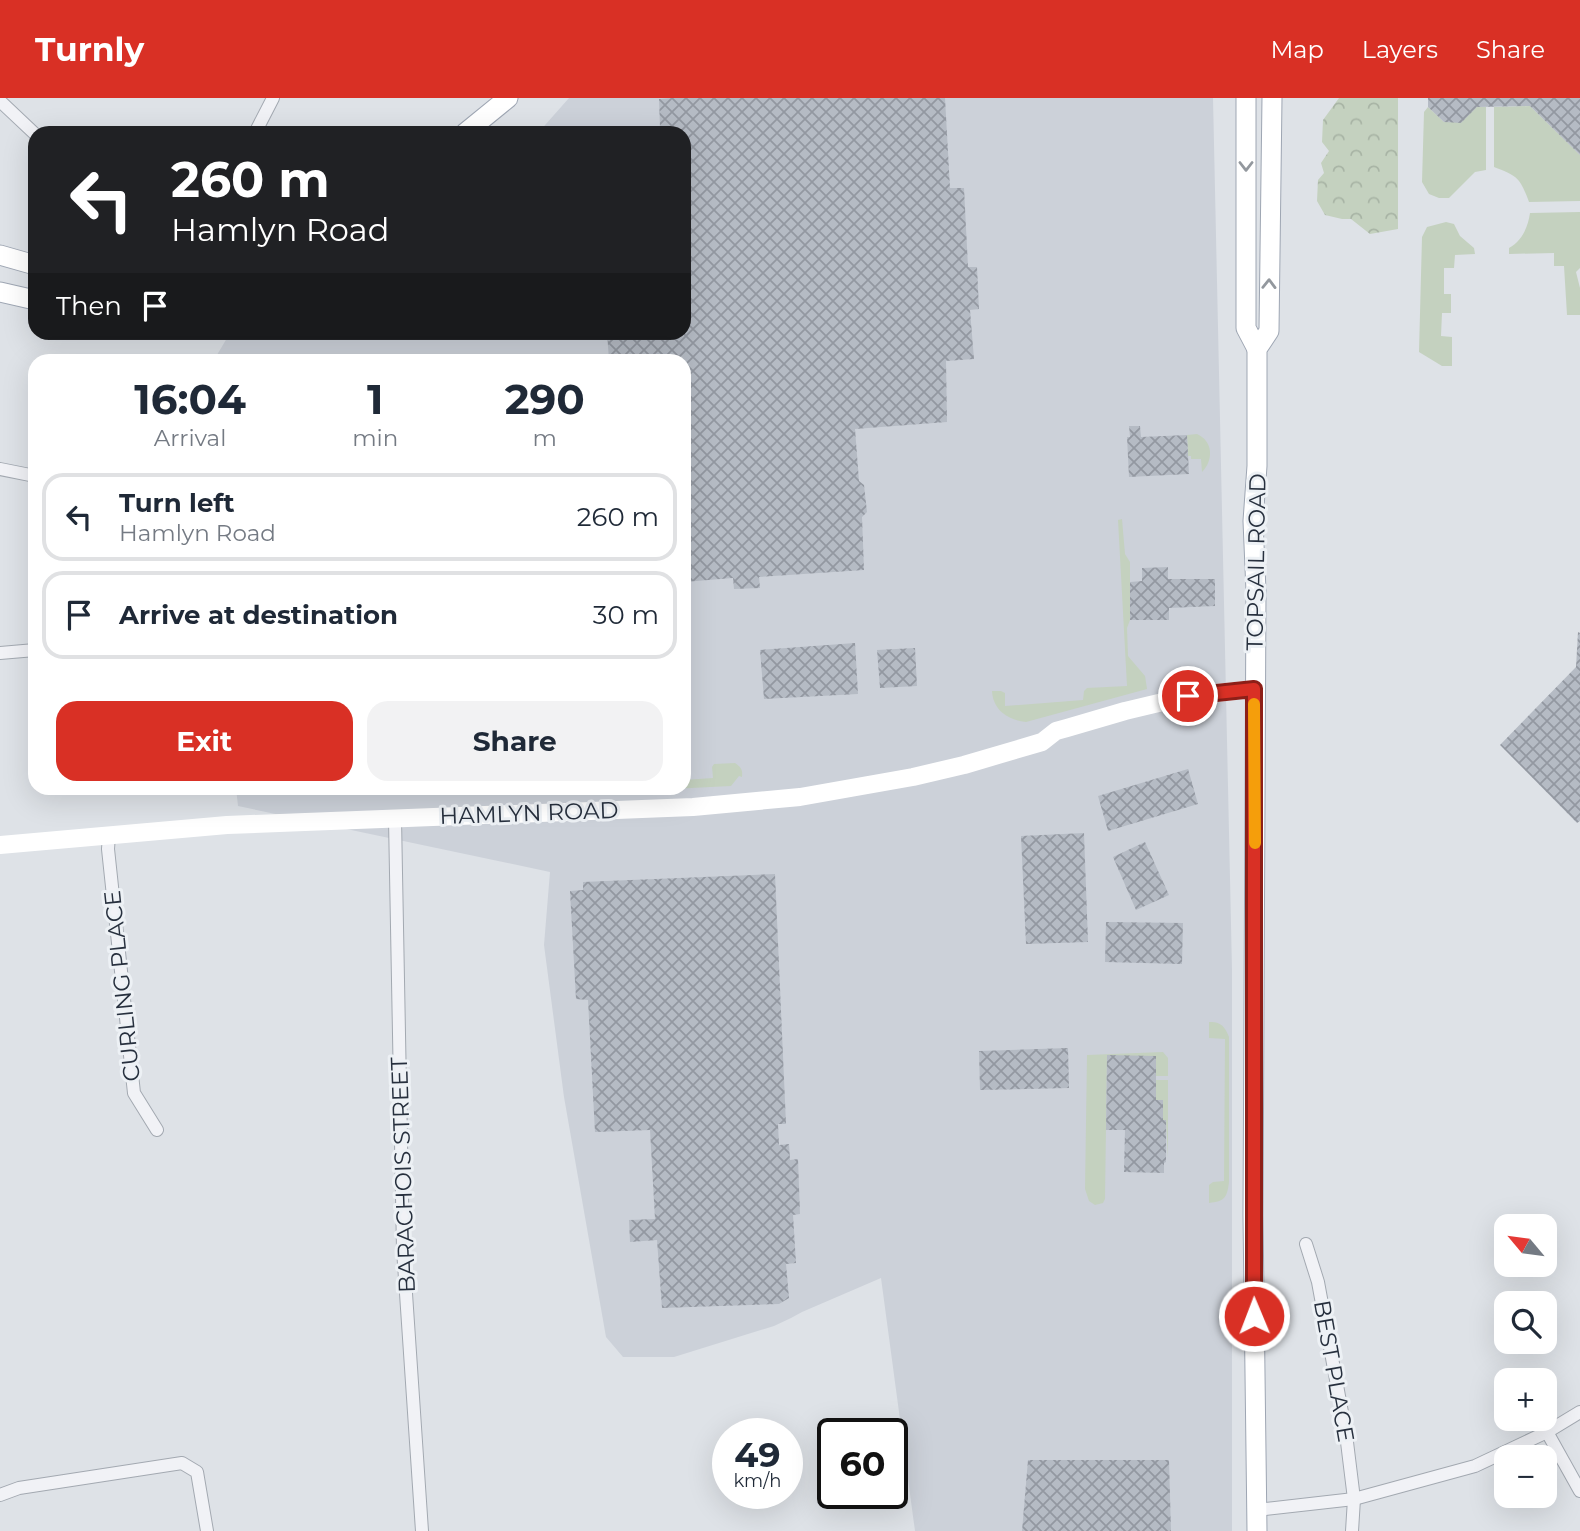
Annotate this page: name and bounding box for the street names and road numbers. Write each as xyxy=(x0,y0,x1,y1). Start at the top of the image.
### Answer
street label: TOPSAIL ROAD xyxy=(1240,473,1272,651)
street label: HAMLYN ROAD xyxy=(439,796,619,830)
street label: CURLING PLACE xyxy=(98,889,146,1083)
street label: BARACHOIS STREET xyxy=(385,1056,421,1293)
street label: BEST PLACE xyxy=(1308,1298,1360,1444)

